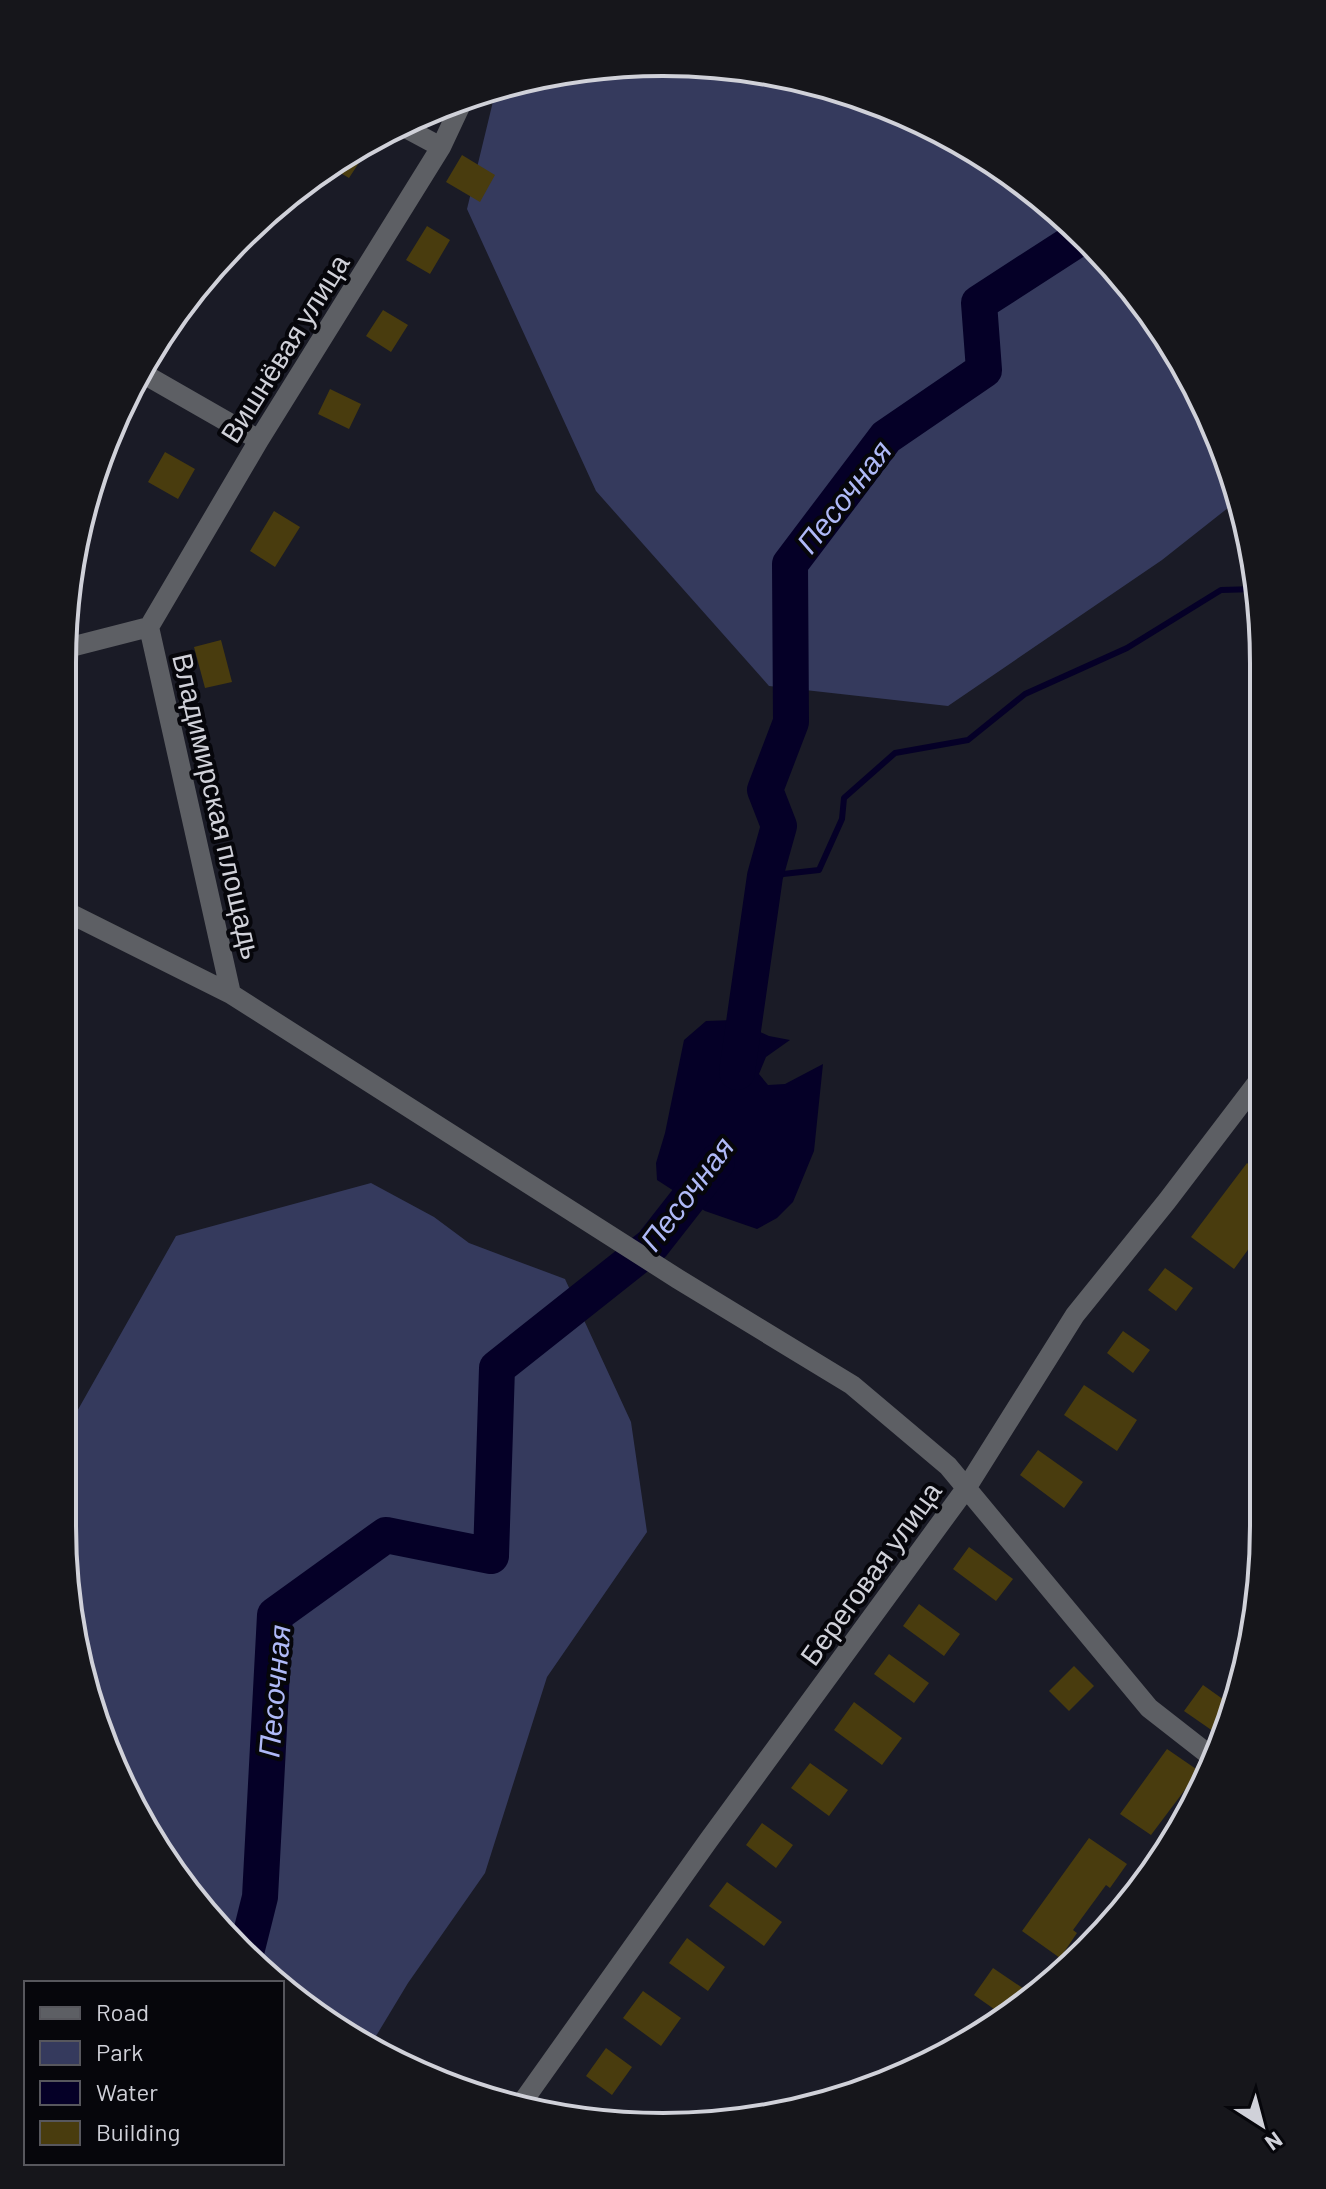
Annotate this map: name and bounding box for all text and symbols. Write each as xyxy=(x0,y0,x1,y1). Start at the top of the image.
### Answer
street label: Вишнёвая улица xyxy=(212,247,356,448)
water label: Песочная xyxy=(788,432,898,560)
street label: Владимирская площадь xyxy=(166,650,270,962)
water label: Песочная xyxy=(632,1129,740,1257)
street label: Береговая улица xyxy=(792,1474,948,1671)
water label: Песочная xyxy=(249,1623,297,1759)
legend xyxy=(24,1981,284,2165)
text: Road xyxy=(96,1997,149,2026)
text: Park xyxy=(96,2037,143,2066)
text: Water xyxy=(96,2077,158,2106)
north arrow xyxy=(1222,2085,1302,2165)
text: Building xyxy=(96,2117,180,2146)
text: N xyxy=(1261,2127,1288,2157)

